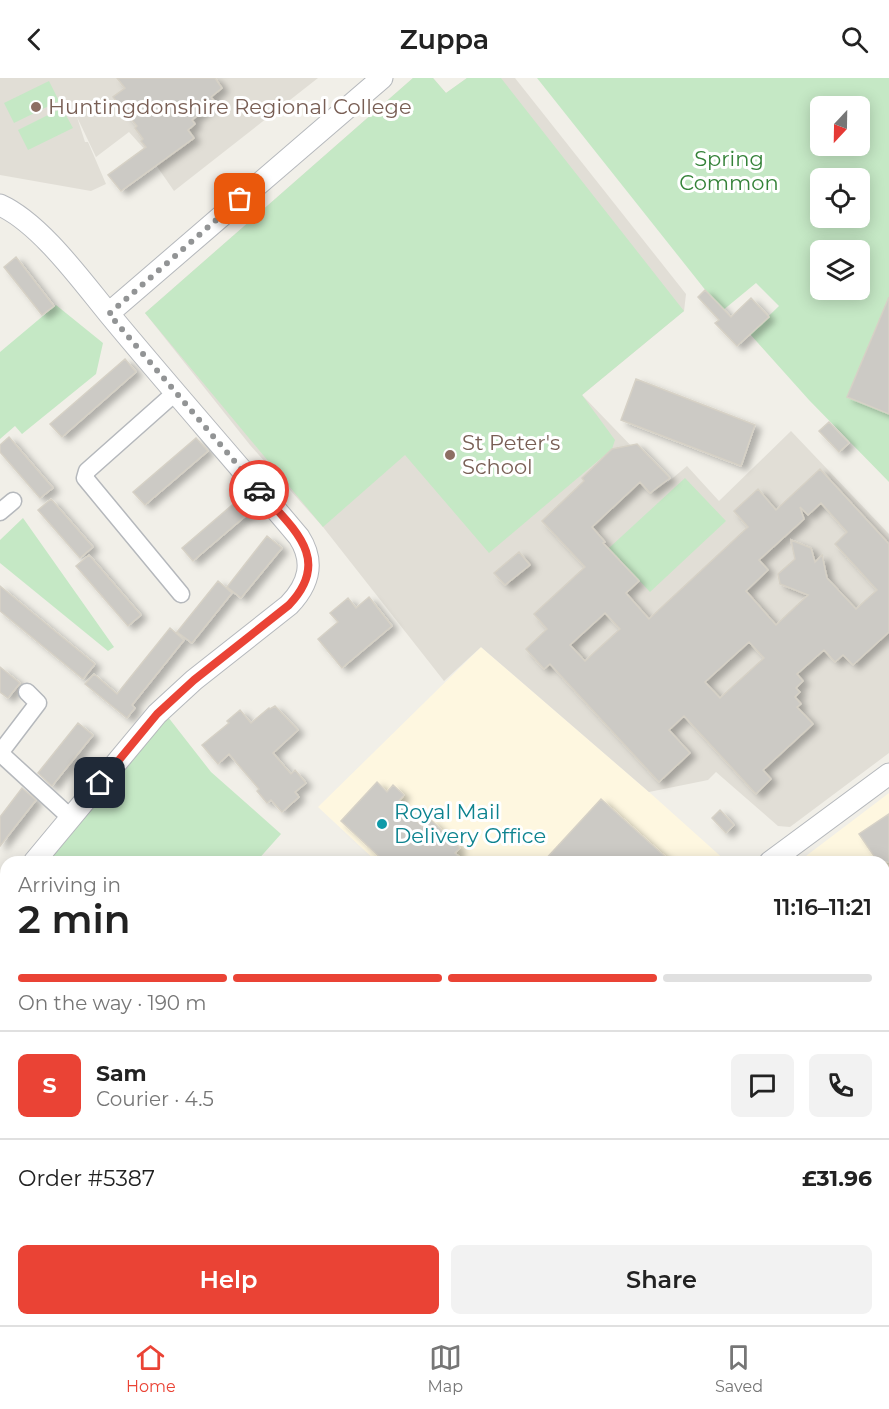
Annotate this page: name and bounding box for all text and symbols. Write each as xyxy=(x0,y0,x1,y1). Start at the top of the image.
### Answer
icon: back xyxy=(18,23,51,56)
text: Zuppa xyxy=(400,23,489,56)
icon: search xyxy=(838,23,871,56)
place label: Huntingdonshire Regional College xyxy=(48,94,412,119)
north arrow xyxy=(810,96,870,156)
map controls xyxy=(810,96,870,300)
marker: Huntingdonshire Regional College xyxy=(29,100,43,114)
park label: Spring Common xyxy=(679,146,779,195)
button: locate xyxy=(810,168,870,228)
pin xyxy=(214,173,265,224)
icon: bag xyxy=(223,182,256,215)
button: layers xyxy=(810,240,870,300)
place label: St Peter's School xyxy=(462,430,560,479)
marker: St Peter's School xyxy=(443,448,457,462)
courier xyxy=(229,460,289,520)
icon: car xyxy=(243,474,276,507)
pin xyxy=(74,757,125,808)
icon: home xyxy=(83,766,116,799)
place label: Royal Mail Delivery Office xyxy=(394,799,546,848)
marker: Royal Mail Delivery Office xyxy=(375,817,389,831)
text: Arriving in xyxy=(18,873,121,897)
text: 11:16–11:21 xyxy=(774,894,872,921)
text: 2 min xyxy=(18,895,131,943)
text: On the way · 190 m xyxy=(18,991,207,1015)
button: chat xyxy=(731,1054,794,1117)
button: phone xyxy=(809,1054,872,1117)
text: Sam xyxy=(96,1060,147,1087)
text: S xyxy=(42,1072,57,1099)
text: Courier · 4.5 xyxy=(96,1087,214,1111)
text: Order #5387 xyxy=(18,1165,155,1192)
text: £31.96 xyxy=(802,1165,872,1192)
button: Help xyxy=(18,1245,439,1314)
button: Share xyxy=(451,1245,872,1314)
tab: Home xyxy=(126,1341,176,1396)
tab: Map xyxy=(428,1341,463,1396)
tab: Saved xyxy=(715,1341,763,1396)

